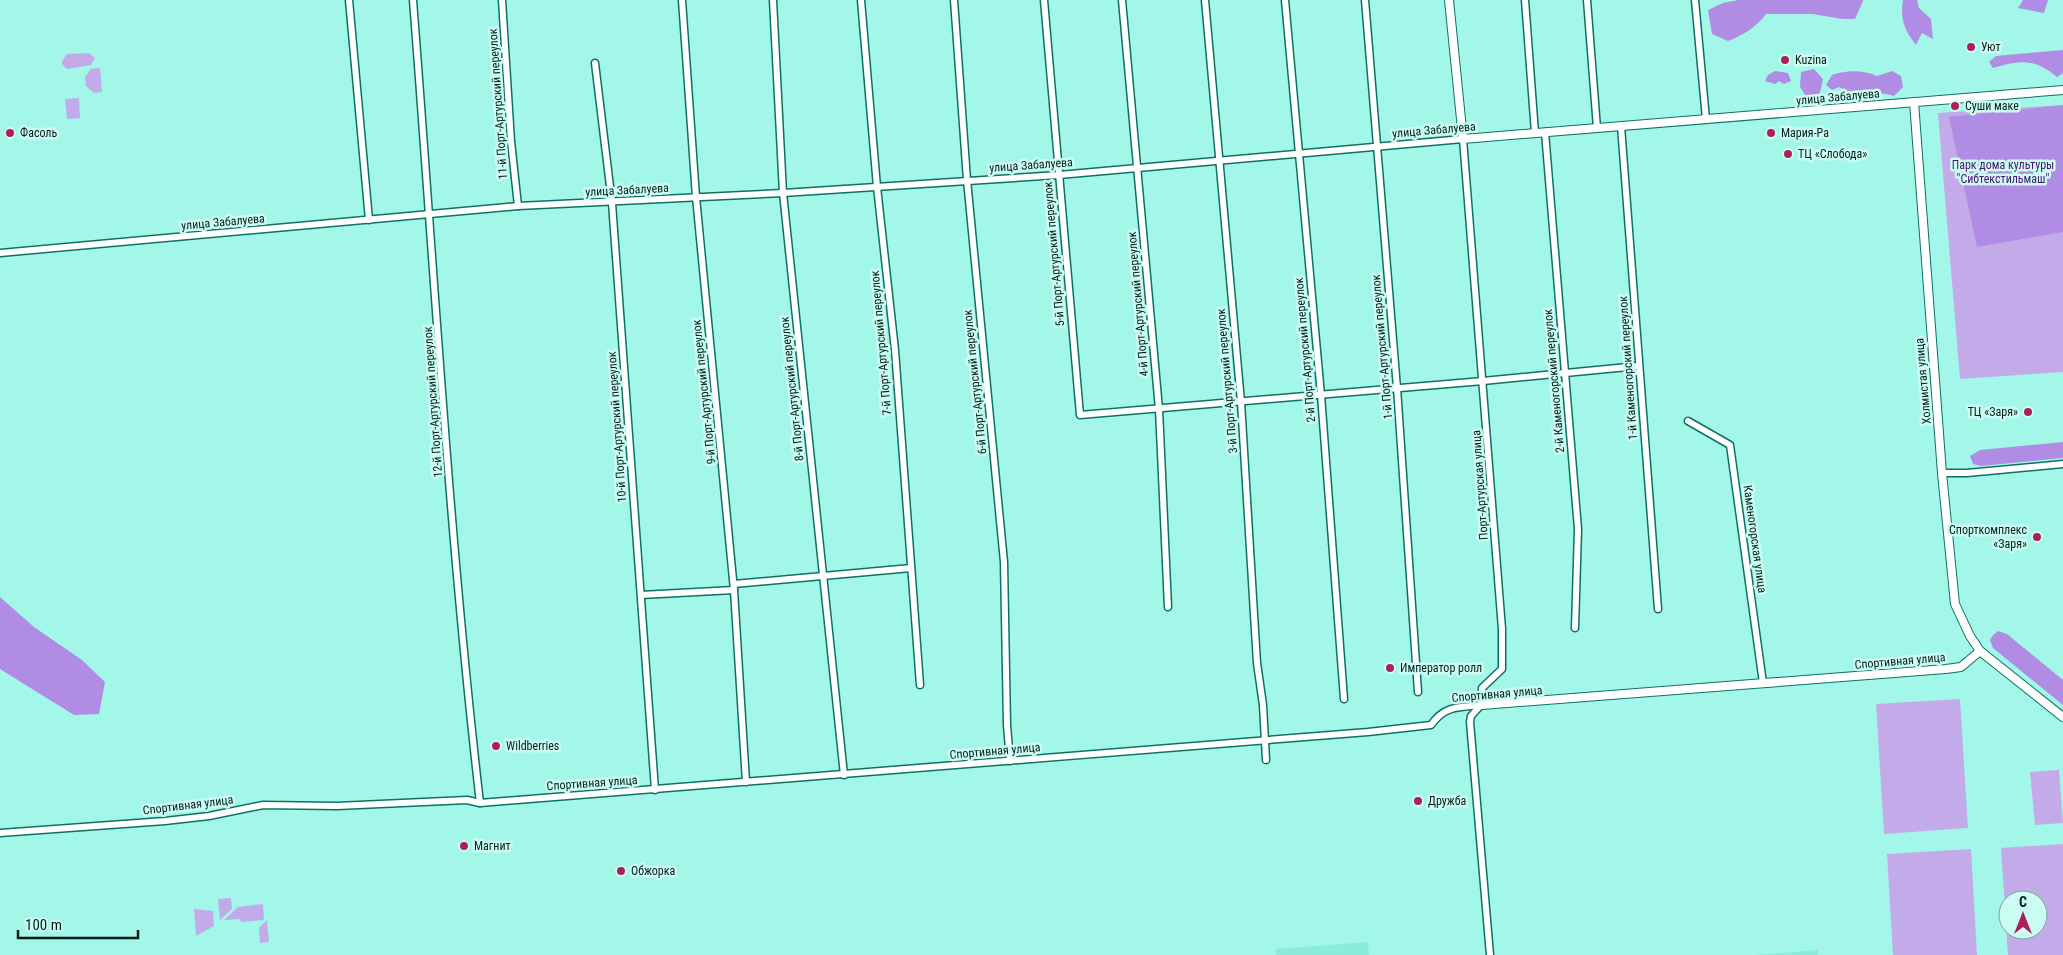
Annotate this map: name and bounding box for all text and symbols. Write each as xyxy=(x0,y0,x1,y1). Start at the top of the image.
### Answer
street label: 11-й Порт-Артурский переулок xyxy=(486,28,510,180)
place label: Уют xyxy=(1981,40,2001,54)
marker: Уют xyxy=(1965,41,1977,53)
place label: Kuzina xyxy=(1795,53,1827,67)
marker: Kuzina xyxy=(1779,54,1791,66)
street label: улица Забалуева xyxy=(1796,86,1881,108)
place label: Суши маке xyxy=(1965,99,2019,113)
marker: Суши маке xyxy=(1949,100,1961,112)
street label: улица Забалуева xyxy=(1392,119,1477,141)
place label: Фасоль xyxy=(20,126,57,140)
place label: Мария-Ра xyxy=(1781,126,1829,140)
marker: Фасоль xyxy=(4,127,16,139)
marker: Мария-Ра xyxy=(1765,127,1777,139)
place label: ТЦ «Слобода» xyxy=(1798,147,1867,161)
marker: ТЦ «Слобода» xyxy=(1782,148,1794,160)
street label: улица Забалуева xyxy=(989,155,1074,175)
park label: Парк дома культуры "Сибтекстильмаш" xyxy=(1952,158,2054,186)
street label: улица Забалуева xyxy=(585,181,669,199)
street label: 5-й Порт-Артурский переулок xyxy=(1041,181,1067,327)
street label: улица Забалуева xyxy=(181,211,266,233)
street label: 4-й Порт-Артурский переулок xyxy=(1125,231,1151,377)
street label: 7-й Порт-Артурский переулок xyxy=(868,270,894,416)
street label: 1-й Порт-Артурский переулок xyxy=(1369,274,1395,420)
street label: 2-й Порт-Артурский переулок xyxy=(1292,277,1318,423)
street label: 1-й Каменогорский переулок xyxy=(1616,295,1640,440)
street label: 3-й Порт-Артурский переулок xyxy=(1214,308,1240,454)
street label: 2-й Каменогорский переулок xyxy=(1541,308,1567,453)
street label: 6-й Порт-Артурский переулок xyxy=(960,309,990,455)
street label: 8-й Порт-Артурский переулок xyxy=(777,316,807,462)
street label: 9-й Порт-Артурский переулок xyxy=(689,319,719,465)
street label: 12-й Порт-Артурский переулок xyxy=(421,326,445,478)
street label: Холмистая улица xyxy=(1912,337,1934,425)
street label: 10-й Порт-Артурский переулок xyxy=(605,351,629,503)
place label: ТЦ «Заря» xyxy=(1968,405,2018,419)
marker: ТЦ «Заря» xyxy=(2022,406,2034,418)
street label: Порт-Артурская улица xyxy=(1469,429,1491,540)
street label: Каменогорская улица xyxy=(1740,484,1770,594)
place label: Спорткомплекс «Заря» xyxy=(1949,523,2027,551)
marker: Спорткомплекс «Заря» xyxy=(2031,531,2043,543)
street label: Спортивная улица xyxy=(1854,650,1946,672)
place label: Император ролл xyxy=(1400,661,1482,675)
marker: Император ролл xyxy=(1384,662,1396,674)
street label: Спортивная улица xyxy=(1451,683,1543,705)
place label: Wildberries xyxy=(506,739,559,753)
marker: Wildberries xyxy=(490,740,502,752)
street label: Спортивная улица xyxy=(949,740,1041,762)
street label: Спортивная улица xyxy=(546,773,638,793)
street label: Спортивная улица xyxy=(142,792,234,817)
place label: Дружба xyxy=(1428,794,1467,808)
marker: Дружба xyxy=(1412,795,1424,807)
place label: Магнит xyxy=(474,839,511,853)
marker: Магнит xyxy=(458,840,470,852)
place label: Обжорка xyxy=(631,864,675,878)
marker: Обжорка xyxy=(615,865,627,877)
north arrow xyxy=(1998,890,2048,940)
text: С xyxy=(2019,894,2027,910)
scale bar xyxy=(18,908,138,940)
text: 100 m xyxy=(25,916,62,934)

